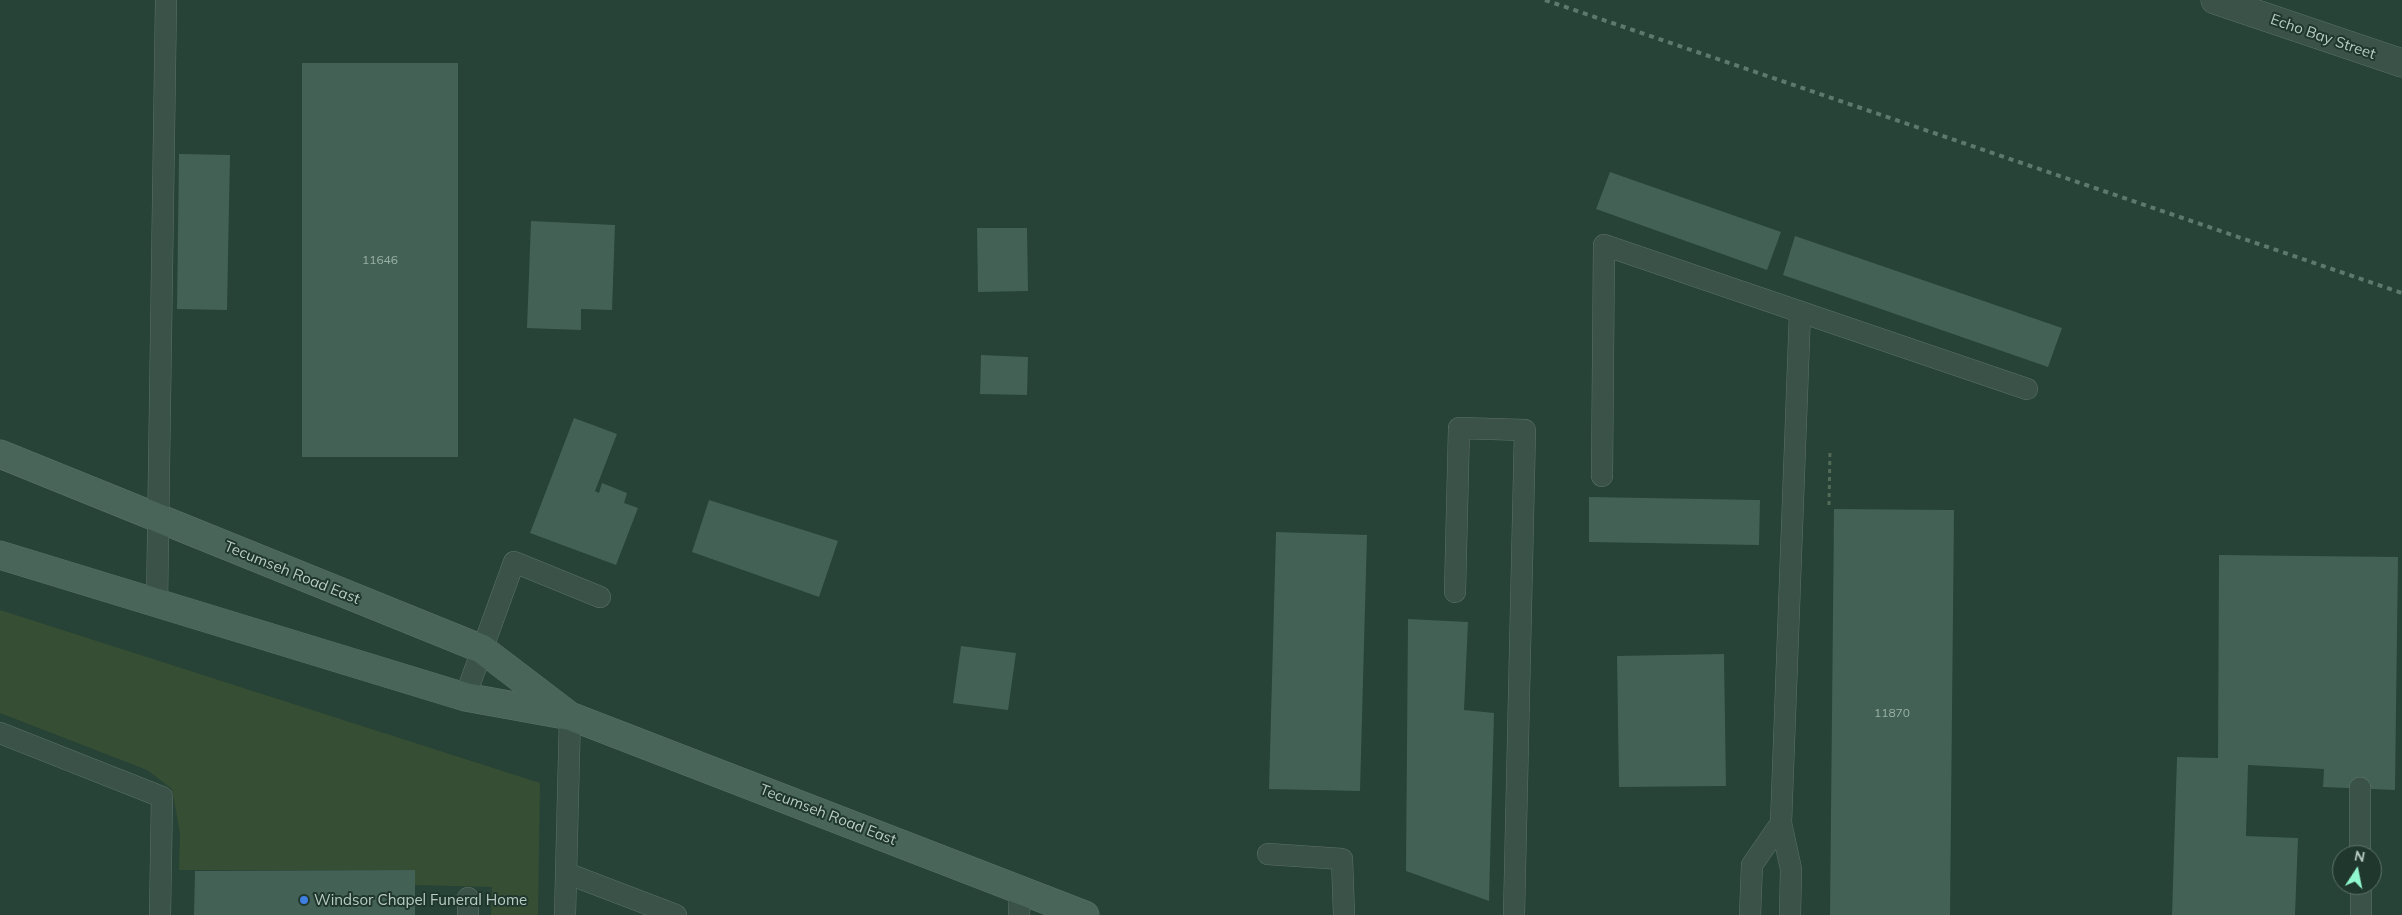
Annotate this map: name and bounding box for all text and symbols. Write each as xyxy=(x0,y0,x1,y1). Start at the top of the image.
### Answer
street label: Echo Bay Street xyxy=(2268,11,2378,63)
house number: 11646 xyxy=(362,253,398,267)
street label: Tecumseh Road East xyxy=(222,538,362,608)
house number: 11870 xyxy=(1874,706,1910,720)
street label: Tecumseh Road East xyxy=(757,781,899,849)
north arrow xyxy=(2332,845,2382,895)
text: N xyxy=(2353,846,2367,866)
place label: Windsor Chapel Funeral Home xyxy=(314,891,527,909)
marker: Windsor Chapel Funeral Home xyxy=(298,894,310,906)

